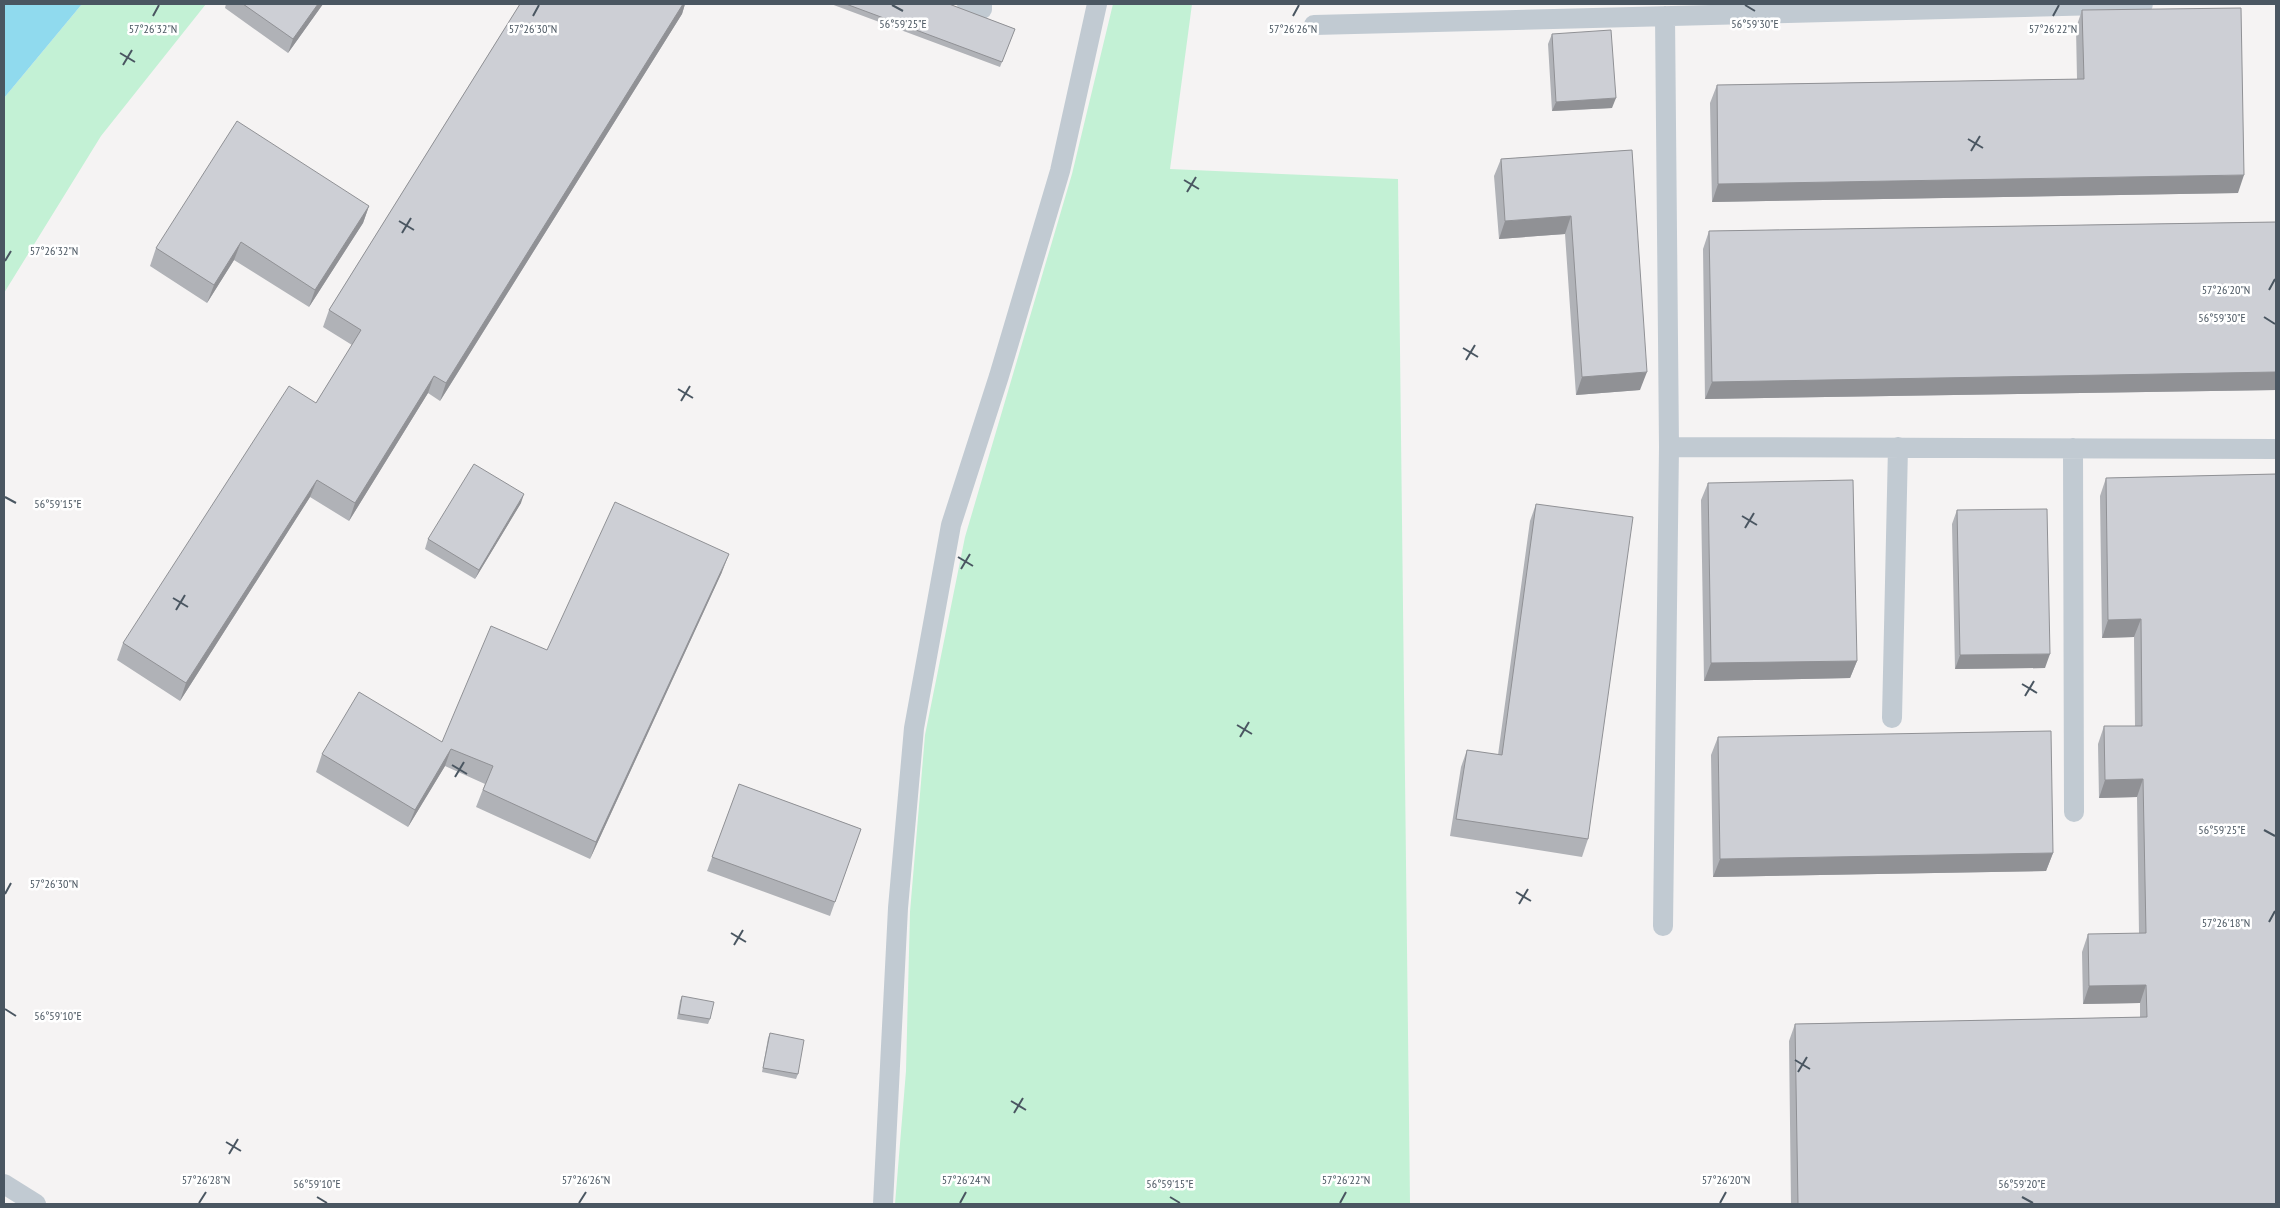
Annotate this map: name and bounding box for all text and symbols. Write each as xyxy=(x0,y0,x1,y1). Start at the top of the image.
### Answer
text: 56°59'25"E xyxy=(879,16,927,31)
text: 56°59'30"E xyxy=(1731,16,1779,31)
text: 57°26'32"N xyxy=(129,21,177,36)
text: 57°26'30"N xyxy=(509,21,557,36)
text: 57°26'26"N xyxy=(1269,21,1317,36)
text: 57°26'22"N xyxy=(2029,21,2077,36)
text: 57°26'32"N xyxy=(30,243,78,258)
text: 57°26'20"N xyxy=(2202,282,2250,297)
text: 56°59'30"E xyxy=(2198,310,2246,325)
text: 56°59'15"E xyxy=(34,496,82,511)
text: 56°59'25"E xyxy=(2198,822,2246,837)
text: 57°26'30"N xyxy=(30,876,78,891)
text: 57°26'18"N xyxy=(2202,915,2250,930)
text: 56°59'10"E xyxy=(34,1008,82,1023)
text: 57°26'28"N xyxy=(182,1172,230,1187)
text: 57°26'26"N xyxy=(562,1172,610,1187)
text: 57°26'24"N xyxy=(942,1172,990,1187)
text: 57°26'22"N xyxy=(1322,1172,1370,1187)
text: 57°26'20"N xyxy=(1702,1172,1750,1187)
text: 56°59'10"E xyxy=(293,1176,341,1191)
text: 56°59'15"E xyxy=(1146,1176,1194,1191)
text: 56°59'20"E xyxy=(1998,1176,2046,1191)

